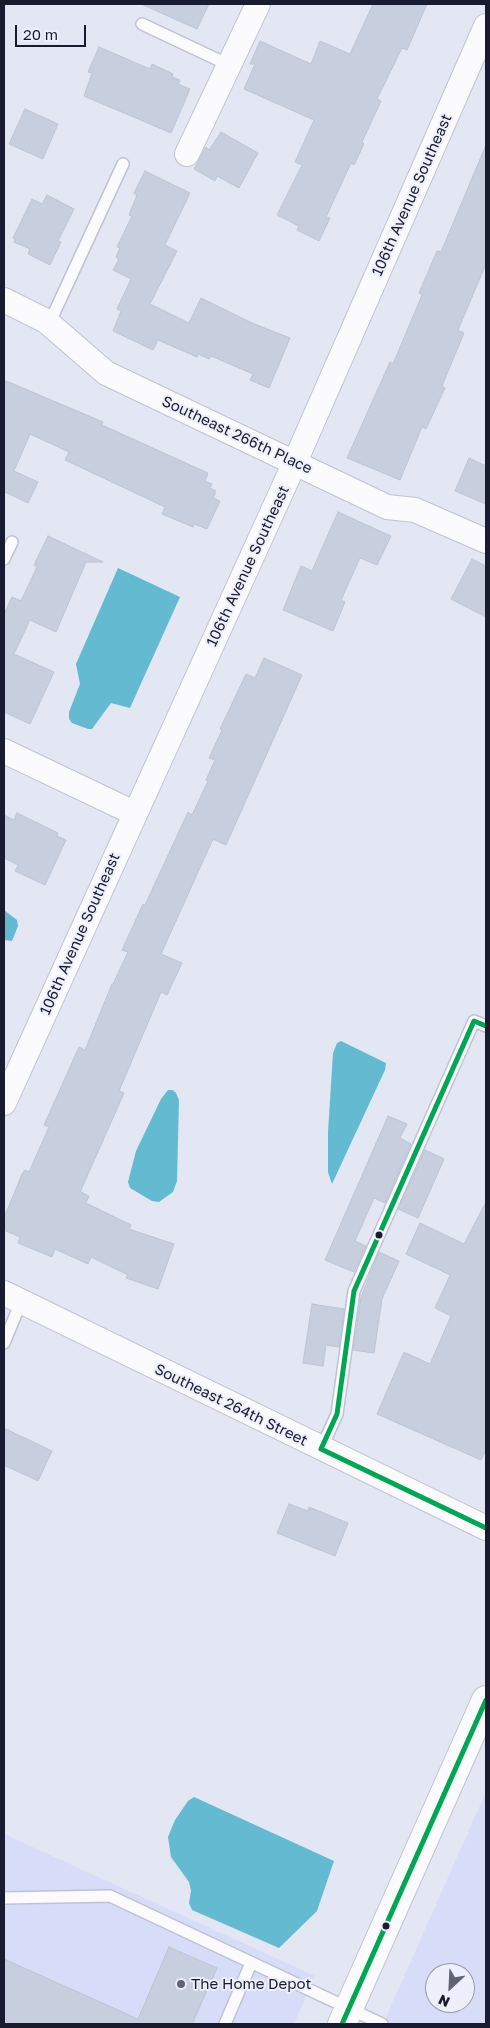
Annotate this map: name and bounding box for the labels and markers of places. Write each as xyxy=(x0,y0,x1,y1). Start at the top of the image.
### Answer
unlabelled marker xyxy=(374,1230,384,1240)
unlabelled marker xyxy=(381,1921,391,1931)
place label: The Home Depot xyxy=(191,1975,312,1993)
marker: The Home Depot xyxy=(175,1978,187,1990)

